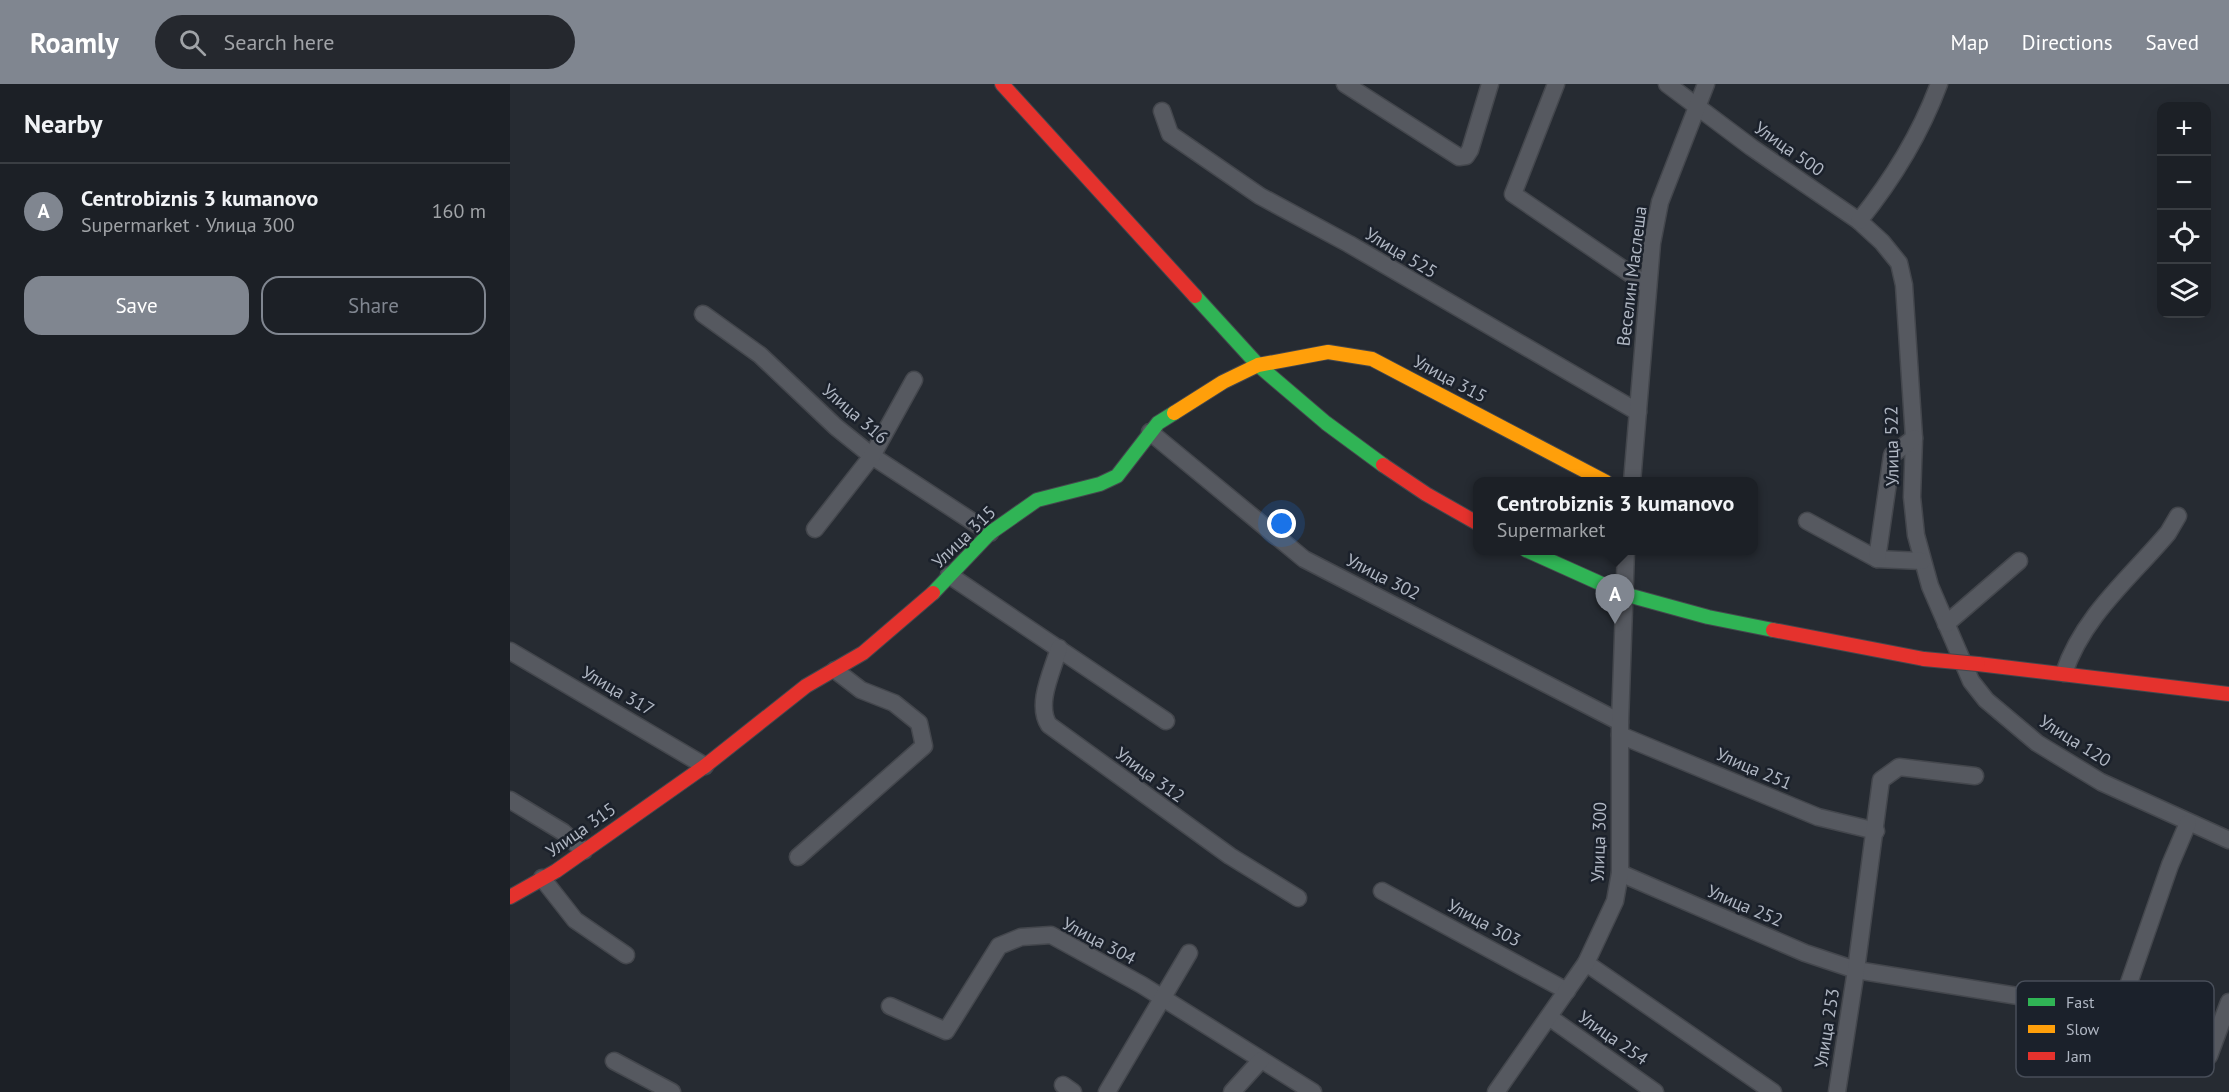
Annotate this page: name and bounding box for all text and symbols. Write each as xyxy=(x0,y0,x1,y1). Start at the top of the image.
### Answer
search box xyxy=(155,15,575,69)
text: Roamly xyxy=(30,24,119,61)
icon: search xyxy=(176,26,209,59)
text: Search here xyxy=(224,28,335,56)
text: Map xyxy=(1950,29,1989,56)
text: Directions xyxy=(2022,29,2113,56)
text: Saved xyxy=(2146,29,2199,56)
map controls xyxy=(2157,102,2211,318)
button: + xyxy=(2157,102,2211,156)
text: Nearby xyxy=(24,107,102,140)
street label: Улица 500 xyxy=(1750,116,1829,181)
button: − xyxy=(2157,156,2211,210)
text: Centrobiznis 3 kumanovo xyxy=(81,184,318,212)
text: A xyxy=(37,198,50,224)
text: 160 m xyxy=(432,198,486,224)
street label: Веселин Маслеша xyxy=(1611,205,1652,347)
button: locate xyxy=(2157,210,2211,264)
text: Supermarket · Улица 300 xyxy=(81,212,295,238)
street label: Улица 525 xyxy=(1361,222,1442,283)
button: layers xyxy=(2157,264,2211,318)
button: Save xyxy=(24,276,249,335)
button: Share xyxy=(261,276,486,335)
street label: Улица 315 xyxy=(1409,350,1491,408)
street label: Улица 316 xyxy=(818,379,893,449)
street label: Улица 522 xyxy=(1879,406,1904,486)
popup xyxy=(1473,477,1758,555)
text: Centrobiznis 3 kumanovo xyxy=(1497,489,1734,517)
street label: Улица 315 xyxy=(927,500,1001,573)
your location xyxy=(1267,509,1296,538)
text: Supermarket xyxy=(1497,517,1605,543)
street label: Улица 302 xyxy=(1342,548,1424,605)
pin: A xyxy=(1596,574,1634,624)
street label: Улица 317 xyxy=(578,661,659,721)
street label: Улица 120 xyxy=(2035,710,2116,772)
street label: Улица 312 xyxy=(1111,742,1190,807)
street label: Улица 251 xyxy=(1713,742,1796,795)
street label: Улица 315 xyxy=(541,797,620,862)
street label: Улица 300 xyxy=(1586,801,1611,882)
street label: Улица 252 xyxy=(1704,879,1787,932)
street label: Улица 303 xyxy=(1443,894,1525,952)
street label: Улица 304 xyxy=(1058,912,1140,970)
legend xyxy=(2016,981,2214,1077)
street label: Улица 253 xyxy=(1809,986,1844,1069)
text: Fast xyxy=(2066,992,2095,1012)
street label: Улица 254 xyxy=(1574,1005,1653,1070)
text: Slow xyxy=(2066,1019,2100,1039)
text: Jam xyxy=(2065,1046,2092,1066)

